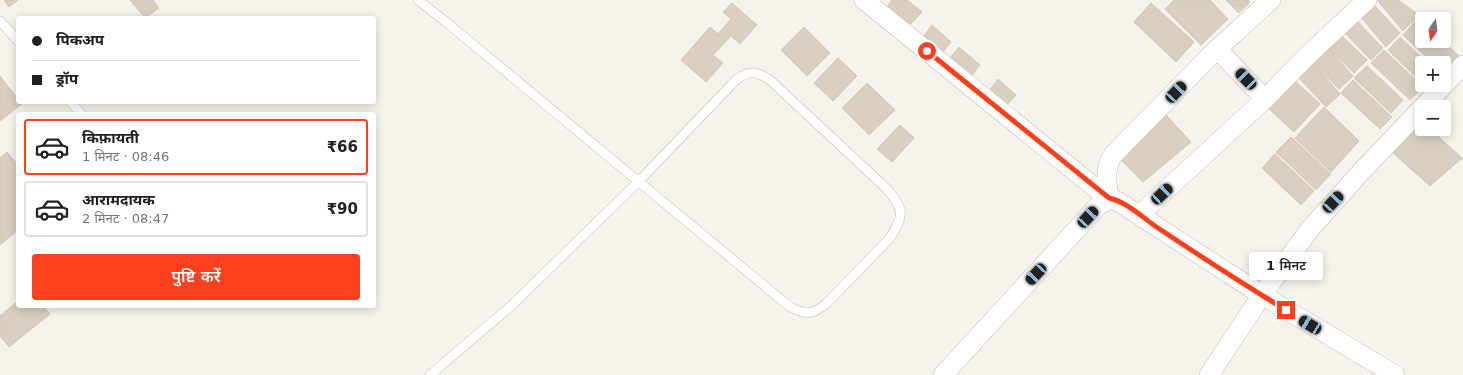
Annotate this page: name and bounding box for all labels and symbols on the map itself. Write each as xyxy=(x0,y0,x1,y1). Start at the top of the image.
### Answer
north arrow xyxy=(1415,12,1451,48)
route start xyxy=(918,42,936,60)
car xyxy=(1233,66,1259,92)
car xyxy=(1163,79,1189,105)
car xyxy=(1149,181,1175,207)
car xyxy=(1320,189,1346,215)
car xyxy=(1075,204,1101,230)
callout: 1 मिनट xyxy=(1249,252,1323,280)
car xyxy=(1023,261,1049,287)
route end xyxy=(1277,301,1295,319)
car xyxy=(1297,314,1323,336)

